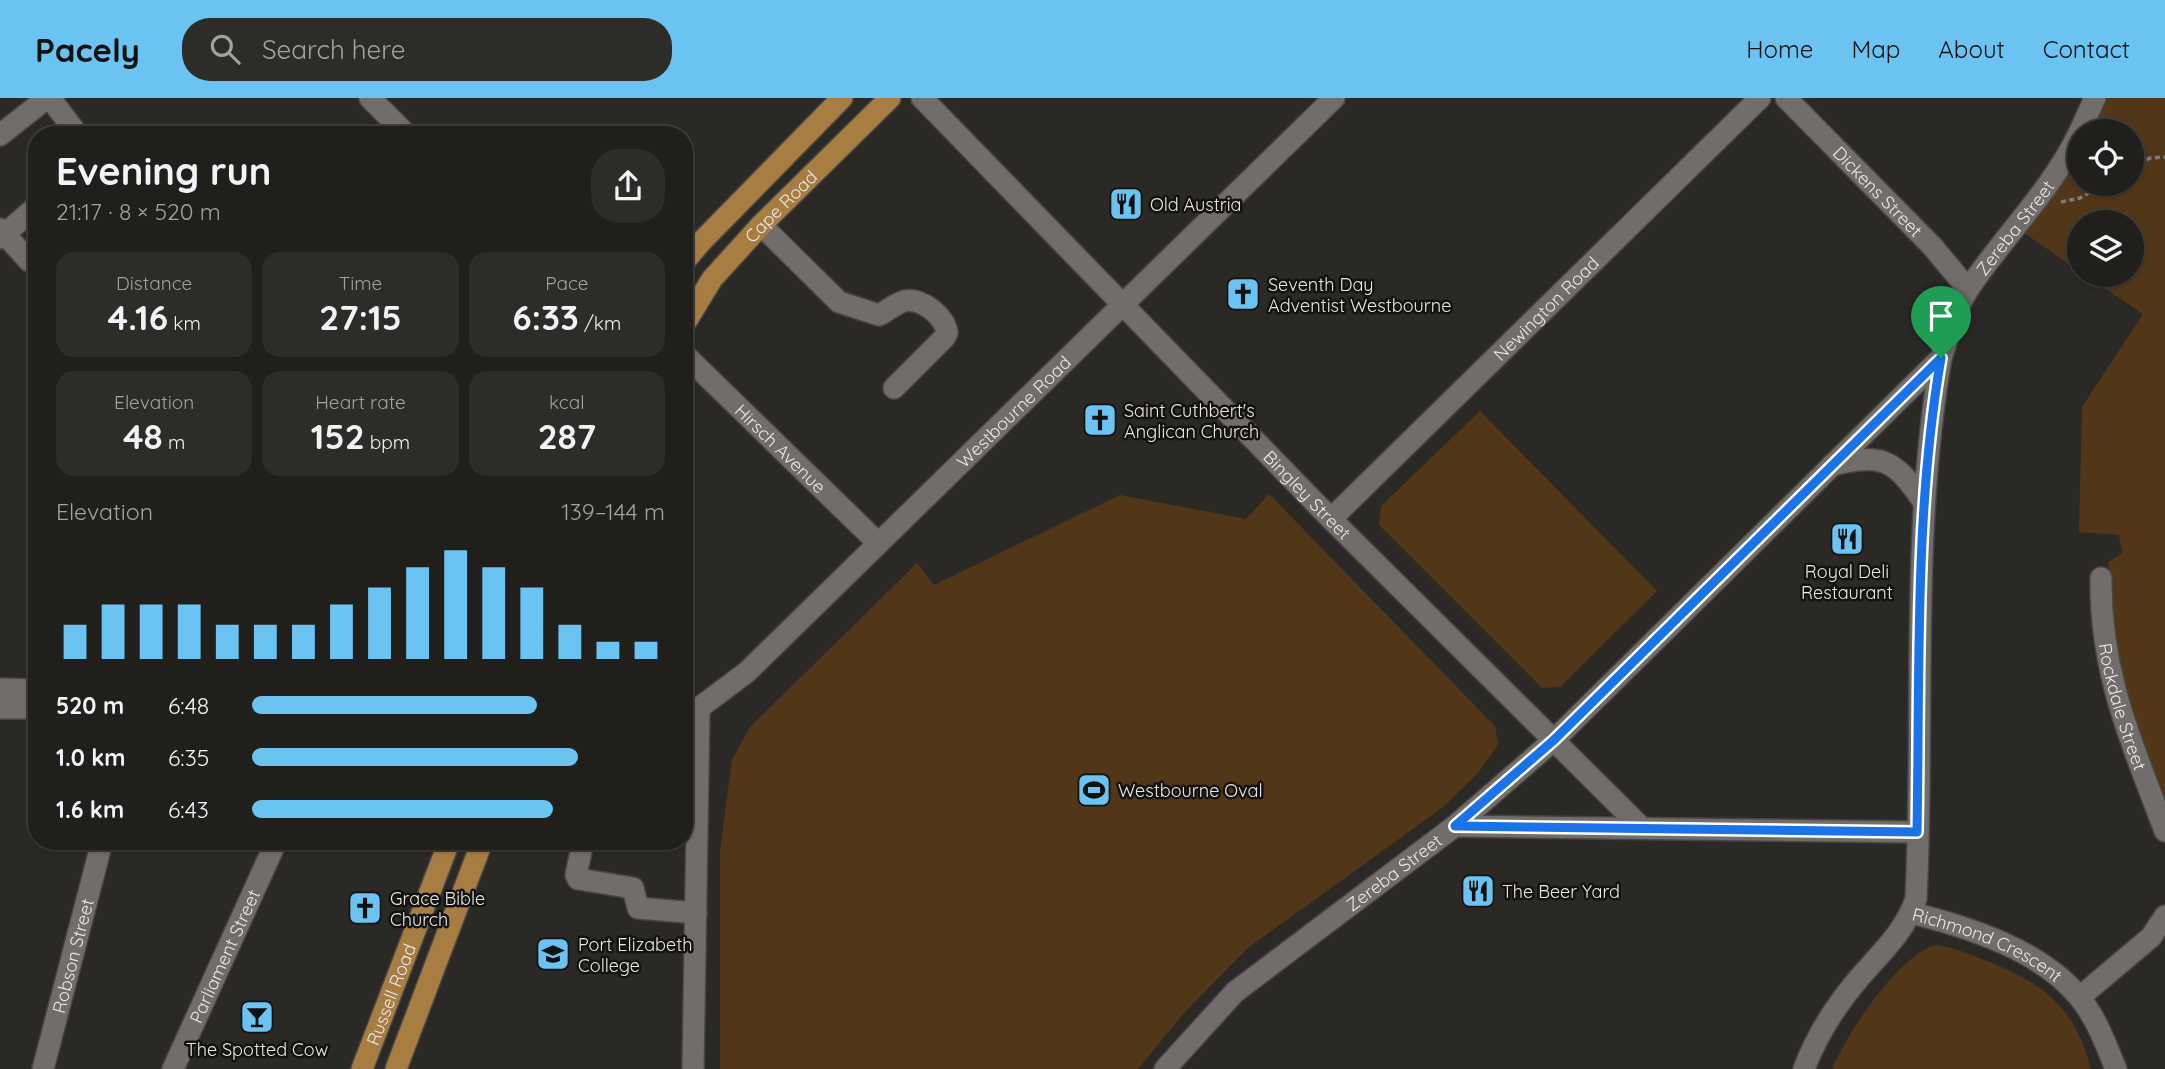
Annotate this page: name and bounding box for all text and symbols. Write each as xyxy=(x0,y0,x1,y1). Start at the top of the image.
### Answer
search box xyxy=(182,18,672,81)
text: Pacely xyxy=(35,29,140,70)
icon: search xyxy=(206,30,244,68)
text: Search here xyxy=(262,33,405,66)
text: Home xyxy=(1746,34,1813,64)
text: Map xyxy=(1851,34,1900,64)
text: About xyxy=(1938,34,2005,64)
text: Contact xyxy=(2043,34,2130,64)
map controls xyxy=(2067,119,2144,287)
button: locate xyxy=(2067,119,2144,196)
street label: Dickens Street xyxy=(1828,141,1928,242)
text: Evening run xyxy=(56,147,271,195)
button: share xyxy=(591,149,665,223)
street label: Cape Road xyxy=(739,165,822,247)
street label: Zereba Street xyxy=(1971,176,2059,280)
restaurant icon: Old Austria xyxy=(1107,185,1145,223)
place label: Old Austria xyxy=(1150,193,1242,216)
text: 21:17 · 8 × 520 m xyxy=(56,197,221,226)
button: layers xyxy=(2067,210,2144,287)
street label: Newington Road xyxy=(1488,251,1604,365)
text: Distance xyxy=(116,271,192,295)
text: Time xyxy=(339,271,382,295)
text: Pace xyxy=(545,271,588,295)
place label: Seventh Day Adventist Westbourne xyxy=(1268,273,1451,317)
church icon: Seventh Day Adventist Westbourne xyxy=(1224,275,1262,313)
pin xyxy=(1911,286,1971,358)
text: 4.16 xyxy=(108,295,168,339)
text: 27:15 xyxy=(319,295,402,339)
text: 6:33 xyxy=(512,295,579,339)
icon: arrive xyxy=(1922,297,1960,335)
text: km xyxy=(168,311,201,335)
text: /km xyxy=(579,311,621,335)
street label: Westbourne Road xyxy=(951,350,1076,472)
text: Elevation xyxy=(114,390,194,414)
text: Heart rate xyxy=(315,390,406,414)
text: kcal xyxy=(549,390,585,414)
street label: Hirsch Avenue xyxy=(730,399,831,498)
place label: Saint Cuthbert's Anglican Church xyxy=(1124,399,1259,443)
church icon: Saint Cuthbert's Anglican Church xyxy=(1081,401,1119,439)
text: 48 xyxy=(123,414,163,458)
text: 152 xyxy=(311,414,365,458)
text: 287 xyxy=(538,414,596,458)
text: m xyxy=(163,430,185,454)
text: bpm xyxy=(365,430,410,454)
street label: Bingley Street xyxy=(1259,445,1356,544)
text: Elevation xyxy=(56,497,153,526)
text: 139–144 m xyxy=(561,497,665,526)
restaurant icon: Royal Deli Restaurant xyxy=(1828,520,1866,558)
place label: Royal Deli Restaurant xyxy=(1801,560,1893,604)
street label: Rockdale Street xyxy=(2094,641,2152,773)
text: 520 m xyxy=(56,691,124,720)
text: 6:48 xyxy=(168,691,209,720)
text: 1.0 km xyxy=(56,743,126,772)
text: 6:35 xyxy=(168,743,209,772)
sports icon: Westbourne Oval xyxy=(1075,771,1113,809)
place label: Westbourne Oval xyxy=(1118,779,1263,802)
text: 1.6 km xyxy=(56,795,124,824)
text: 6:43 xyxy=(168,795,209,824)
street label: Zereba Street xyxy=(1341,829,1446,916)
restaurant icon: The Beer Yard xyxy=(1459,872,1497,910)
place label: The Beer Yard xyxy=(1502,880,1620,903)
street label: Parliament Street xyxy=(184,885,265,1027)
place label: Grace Bible Church xyxy=(390,887,485,931)
church icon: Grace Bible Church xyxy=(346,889,384,927)
street label: Robson Street xyxy=(47,896,98,1016)
street label: Richmond Crescent xyxy=(1910,902,2067,987)
place label: Port Elizabeth College xyxy=(578,933,693,977)
school or university icon: Port Elizabeth College xyxy=(534,935,572,973)
street label: Russell Road xyxy=(361,940,421,1048)
bar icon: The Spotted Cow xyxy=(238,998,276,1036)
place label: The Spotted Cow xyxy=(186,1038,328,1061)

